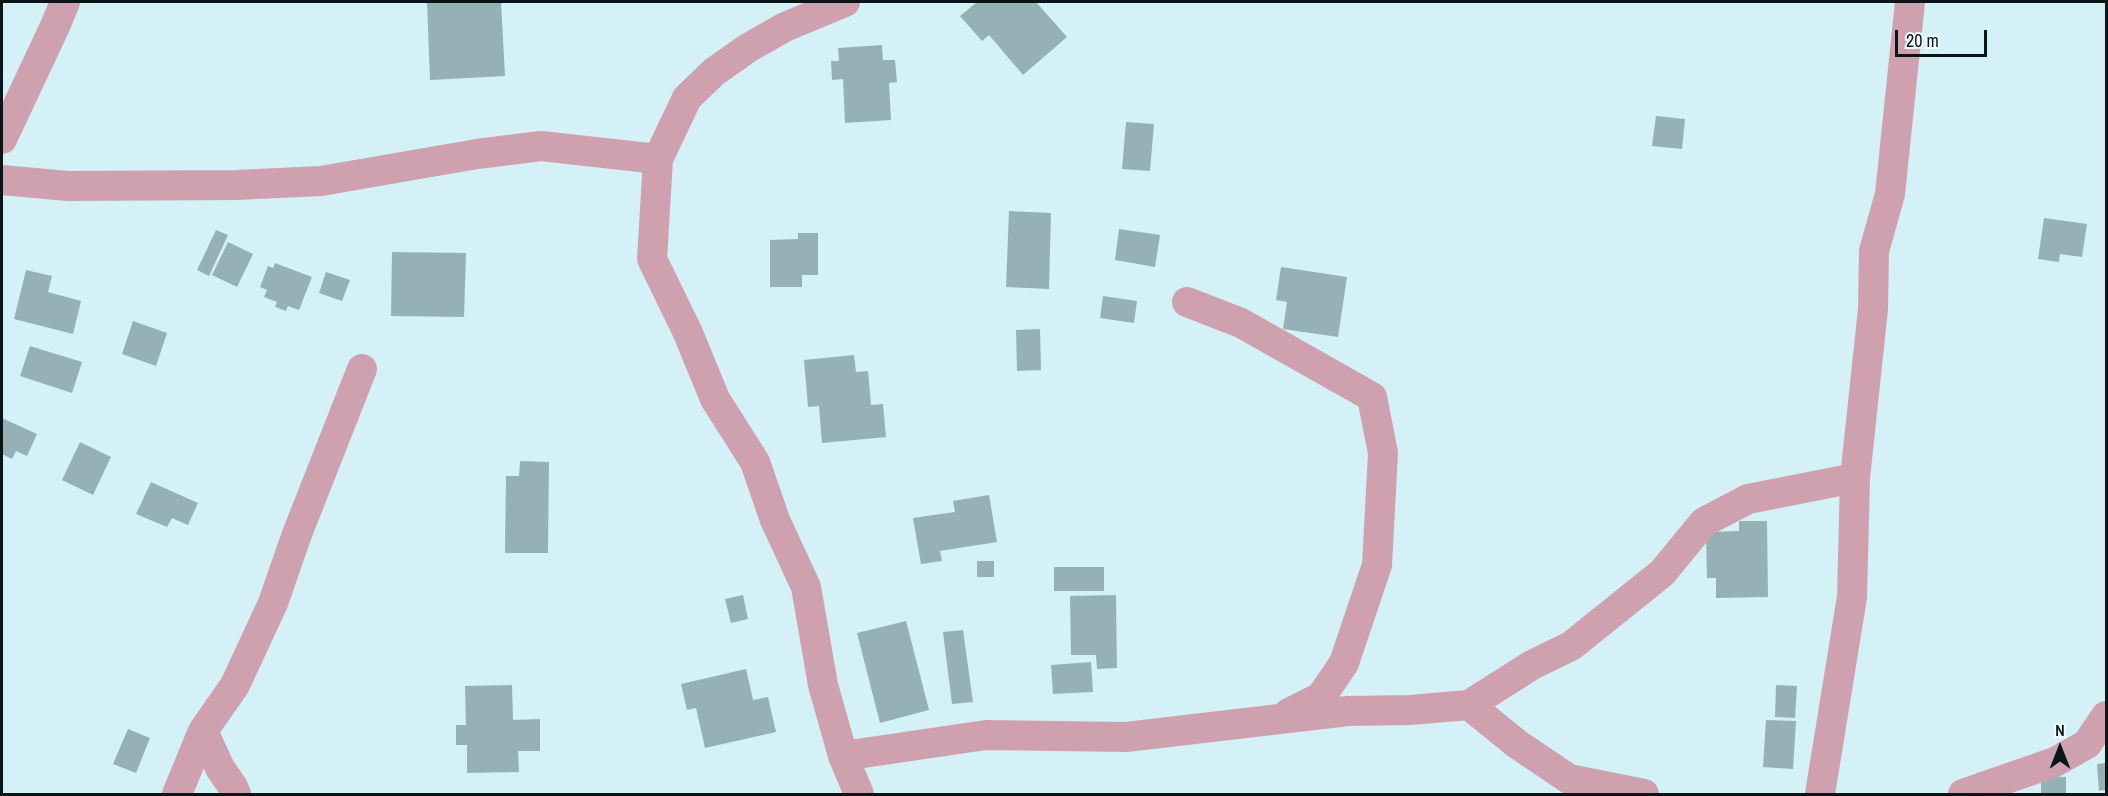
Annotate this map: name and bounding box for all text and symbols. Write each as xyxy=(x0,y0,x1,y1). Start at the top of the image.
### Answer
scale bar xyxy=(1898,18,1990,56)
text: 20 m xyxy=(1906,28,1939,53)
north arrow xyxy=(2030,718,2090,778)
text: N xyxy=(2055,719,2065,741)

